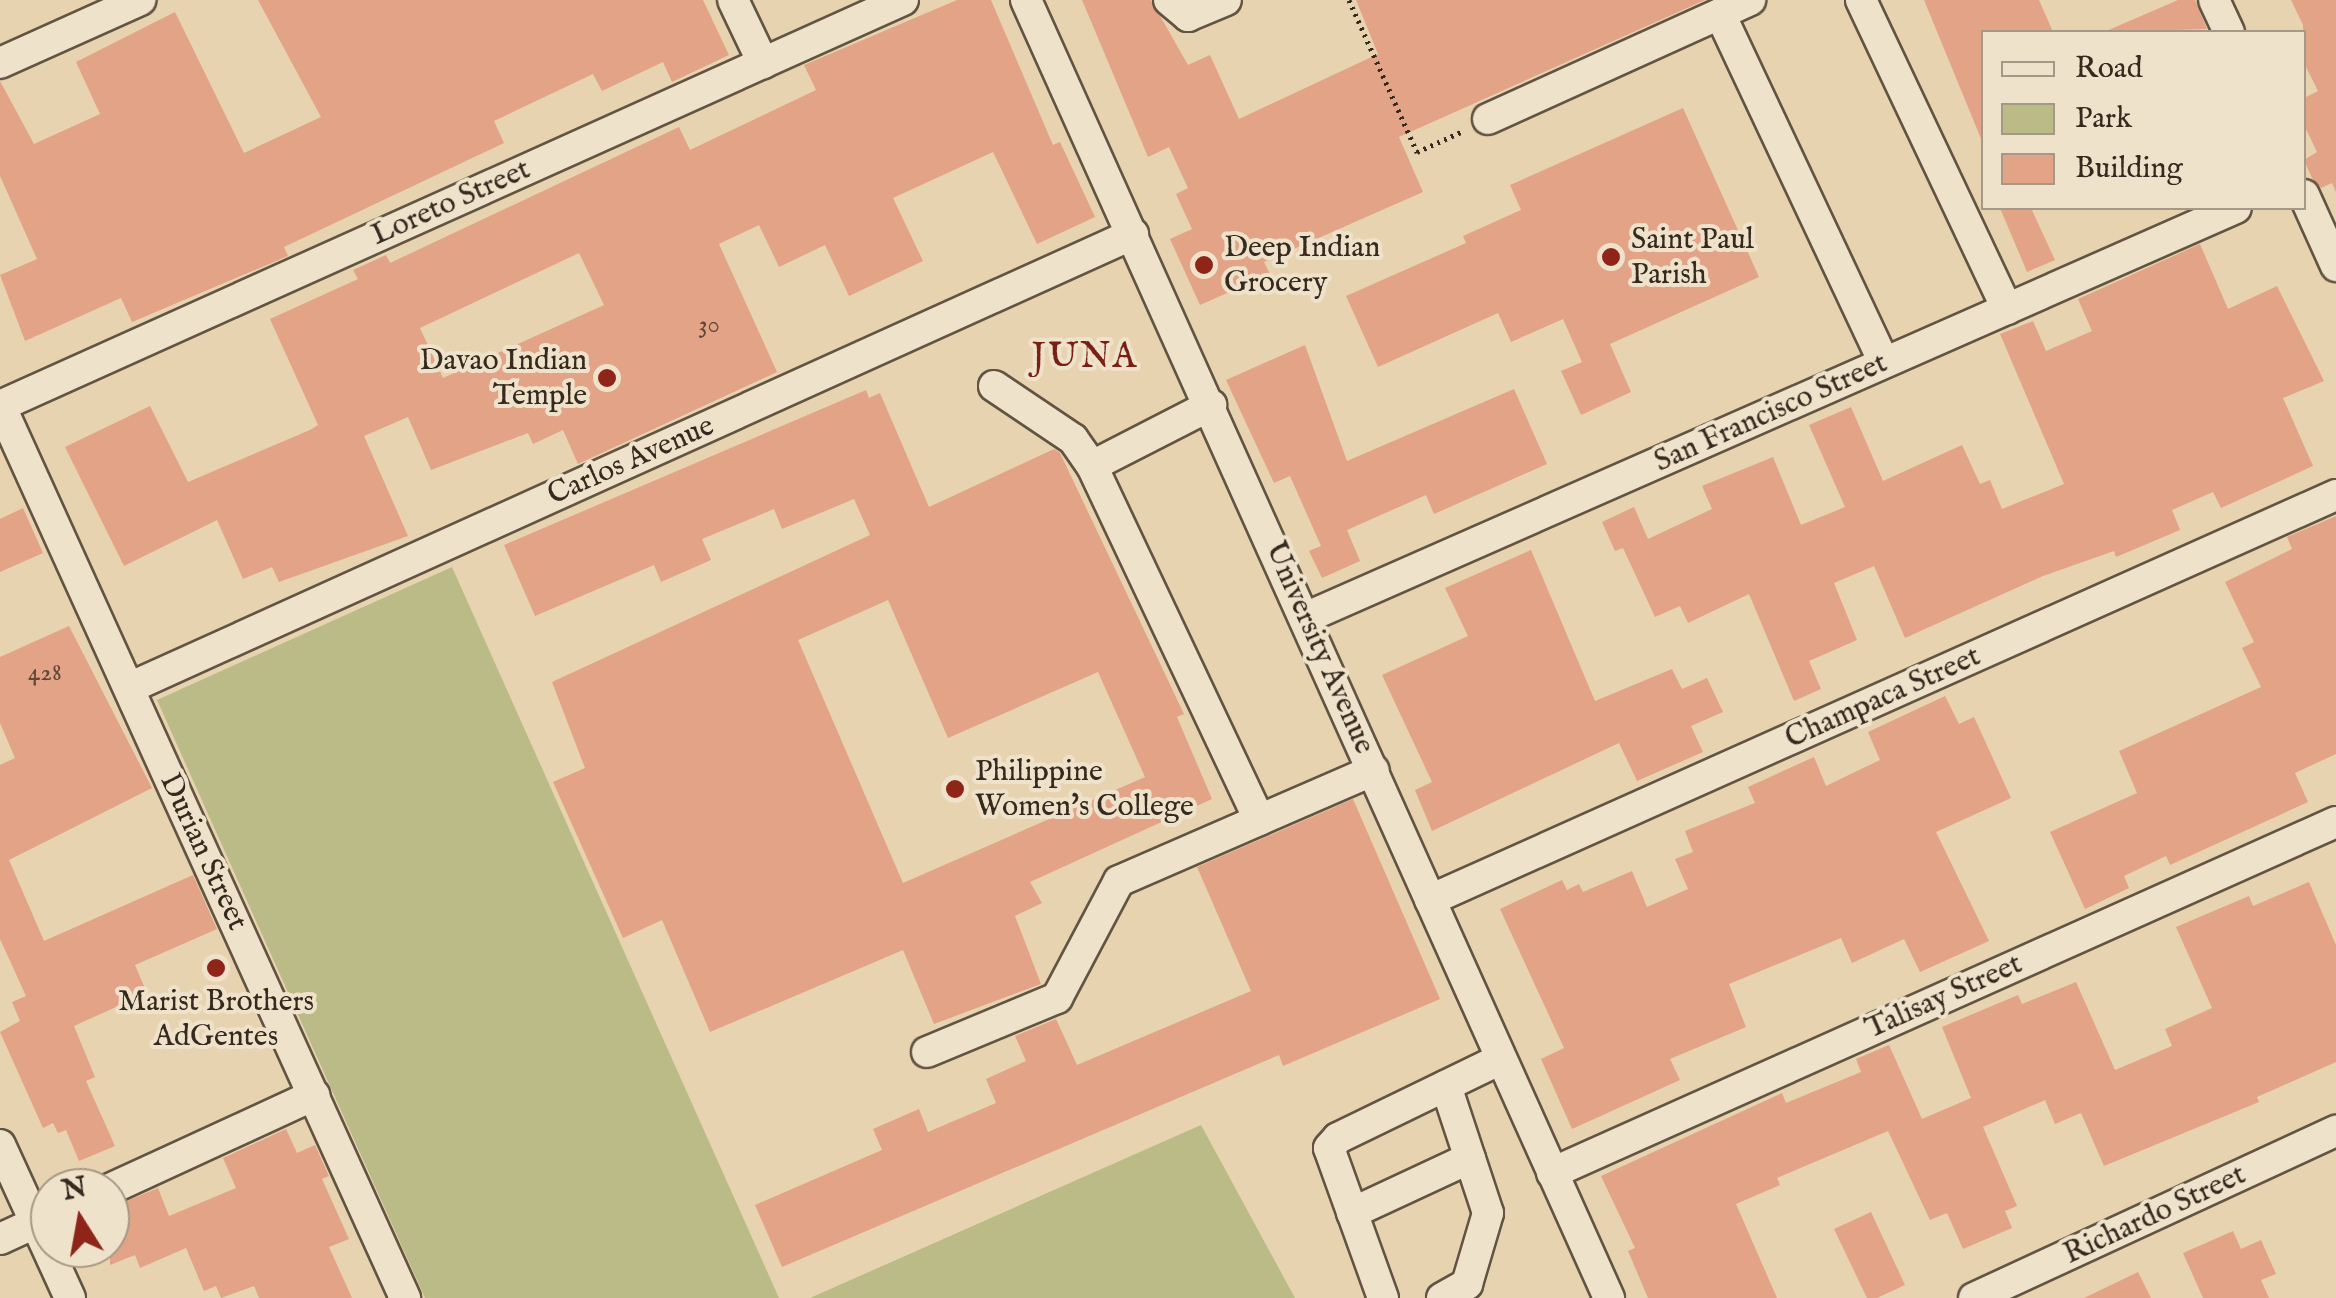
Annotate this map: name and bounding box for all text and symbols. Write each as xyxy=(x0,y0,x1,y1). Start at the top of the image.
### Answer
legend xyxy=(1981,30,2306,210)
text: Road xyxy=(2075,50,2143,88)
text: Park xyxy=(2075,100,2132,138)
text: Building xyxy=(2075,150,2183,188)
street label: Loreto Street xyxy=(366,152,536,254)
place label: Saint Paul Parish xyxy=(1631,222,1754,292)
place label: Deep Indian Grocery xyxy=(1224,230,1380,300)
marker: Saint Paul Parish xyxy=(1600,246,1622,268)
marker: Deep Indian Grocery xyxy=(1193,254,1215,276)
house number: 30 xyxy=(698,310,720,340)
district label: JUNA xyxy=(1031,337,1139,379)
place label: Davao Indian Temple xyxy=(420,343,587,414)
street label: San Francisco Street xyxy=(1649,345,1893,481)
marker: Davao Indian Temple xyxy=(596,367,618,389)
street label: Carlos Avenue xyxy=(542,408,720,514)
street label: University Avenue xyxy=(1256,536,1382,760)
street label: Champaca Street xyxy=(1780,639,1986,757)
house number: 428 xyxy=(28,658,62,688)
place label: Philippine Women's College xyxy=(975,754,1194,824)
street label: Durian Street xyxy=(151,768,255,936)
marker: Philippine Women's College xyxy=(944,778,966,800)
street label: Talisay Street xyxy=(1860,946,2028,1048)
marker: Marist Brothers AdGentes xyxy=(205,957,227,979)
place label: Marist Brothers AdGentes xyxy=(118,984,314,1054)
street label: Richardo Street xyxy=(2058,1157,2252,1273)
north arrow xyxy=(30,1168,130,1268)
text: N xyxy=(59,1171,90,1210)

